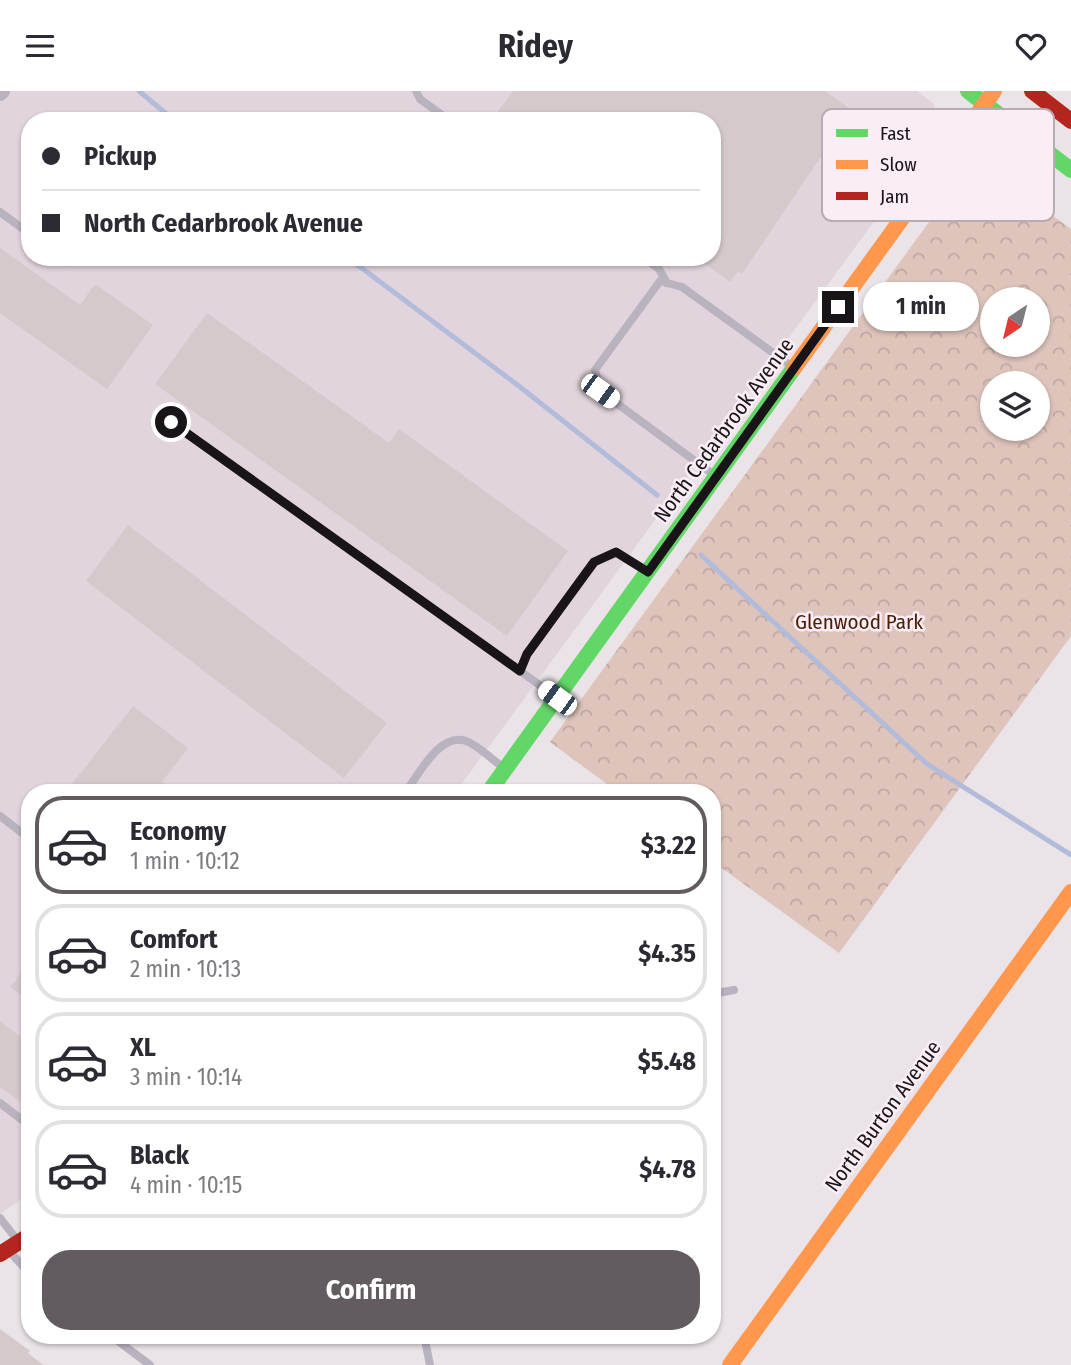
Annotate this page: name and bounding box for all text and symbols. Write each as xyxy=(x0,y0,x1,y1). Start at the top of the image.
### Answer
icon: menu xyxy=(21,27,59,65)
text: Ridey xyxy=(498,27,573,65)
icon: heart xyxy=(1012,27,1050,65)
legend xyxy=(822,109,1054,221)
text: Fast xyxy=(880,122,911,145)
text: Pickup xyxy=(84,141,157,172)
text: Slow xyxy=(880,153,917,176)
text: Jam xyxy=(880,185,909,208)
text: North Cedarbrook Avenue xyxy=(84,208,363,239)
callout: 1 min xyxy=(862,283,978,332)
north arrow xyxy=(980,287,1050,357)
map controls xyxy=(980,287,1050,441)
route end xyxy=(822,291,854,323)
text: 1 min xyxy=(896,292,946,320)
street label: North Cedarbrook Avenue xyxy=(648,333,800,527)
car xyxy=(577,370,624,412)
button: layers xyxy=(980,371,1050,441)
route start xyxy=(155,406,187,438)
park label: Glenwood Park xyxy=(795,609,923,635)
car xyxy=(534,677,581,719)
icon: car xyxy=(46,814,109,877)
text: Economy xyxy=(130,816,226,847)
text: $3.22 xyxy=(641,830,696,861)
text: 1 min · 10:12 xyxy=(130,847,240,875)
icon: car xyxy=(46,922,109,985)
text: Comfort xyxy=(130,924,218,955)
text: $4.35 xyxy=(638,938,696,969)
text: 2 min · 10:13 xyxy=(130,955,241,983)
icon: car xyxy=(46,1030,109,1093)
text: XL xyxy=(130,1032,156,1063)
street label: North Burton Avenue xyxy=(819,1035,947,1197)
text: $5.48 xyxy=(638,1046,696,1077)
text: 3 min · 10:14 xyxy=(130,1063,242,1091)
icon: car xyxy=(46,1138,109,1201)
text: Black xyxy=(130,1140,189,1171)
text: $4.78 xyxy=(639,1154,696,1185)
text: 4 min · 10:15 xyxy=(130,1171,242,1199)
button: Confirm xyxy=(42,1250,700,1330)

